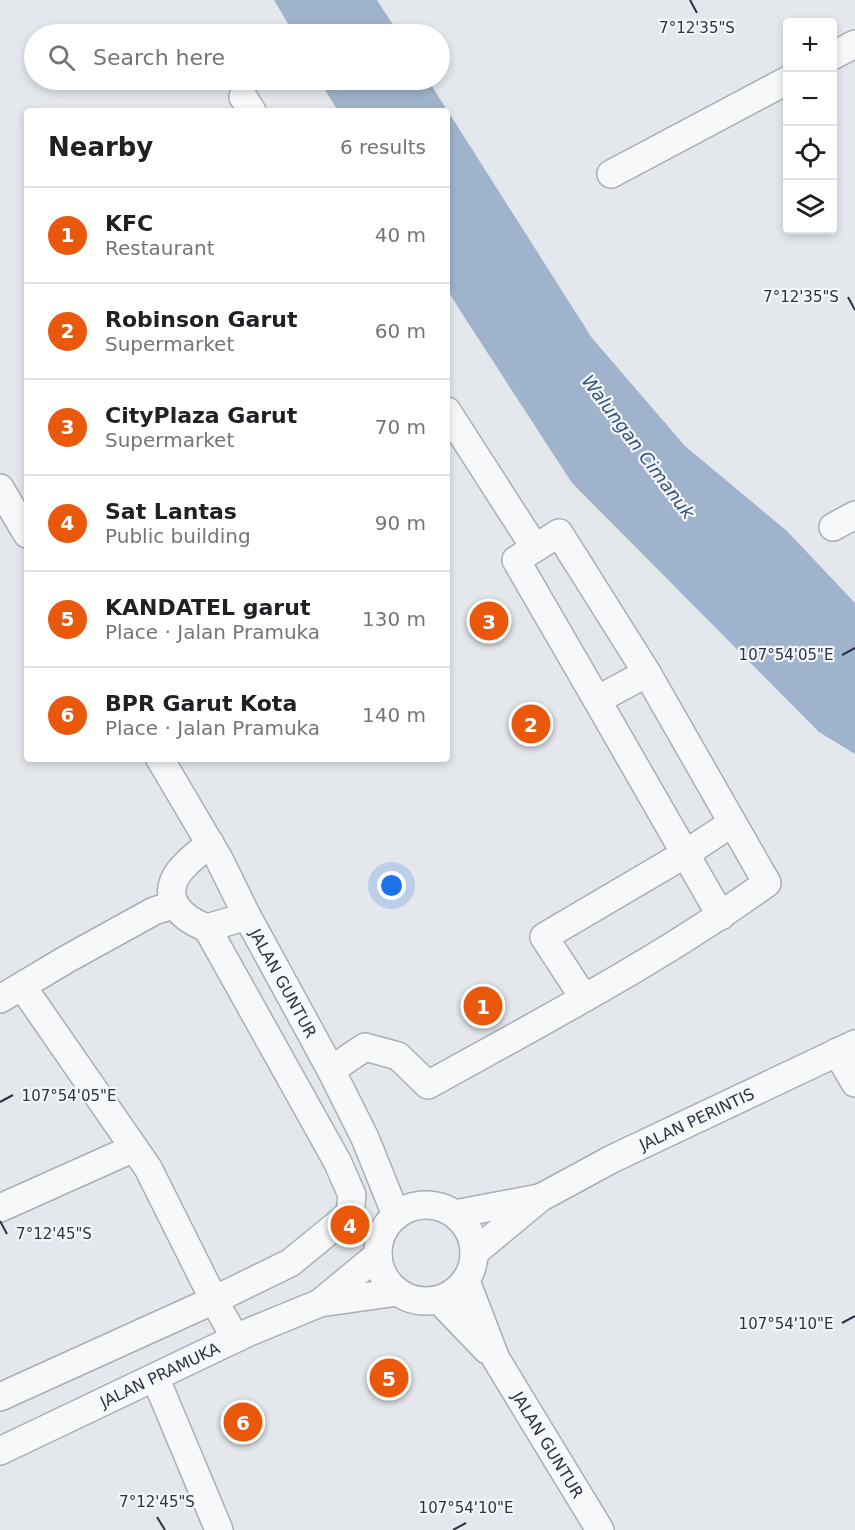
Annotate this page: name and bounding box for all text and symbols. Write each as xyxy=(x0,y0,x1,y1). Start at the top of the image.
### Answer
map controls xyxy=(783,18,837,234)
button: + xyxy=(783,18,837,72)
text: 7°12'35"S xyxy=(659,19,735,37)
search box xyxy=(24,24,450,90)
icon: search xyxy=(45,41,78,74)
text: Search here xyxy=(93,45,225,70)
button: − xyxy=(783,72,837,126)
button: locate xyxy=(783,126,837,180)
text: Nearby xyxy=(48,132,153,162)
text: 6 results xyxy=(340,135,426,159)
button: layers xyxy=(783,180,837,234)
text: KFC xyxy=(105,211,153,236)
text: 1 xyxy=(61,223,74,247)
text: 40 m xyxy=(375,223,426,247)
text: Restaurant xyxy=(105,236,215,260)
text: 7°12'35"S xyxy=(763,288,839,306)
text: Robinson Garut xyxy=(105,307,297,332)
text: 2 xyxy=(61,319,74,343)
text: 60 m xyxy=(375,319,426,343)
text: Supermarket xyxy=(105,332,234,356)
water label: Walungan Cimanuk xyxy=(577,371,700,524)
text: CityPlaza Garut xyxy=(105,403,297,428)
text: 3 xyxy=(61,415,74,439)
text: 70 m xyxy=(375,415,426,439)
text: Supermarket xyxy=(105,428,234,452)
text: Sat Lantas xyxy=(105,499,237,524)
text: 4 xyxy=(61,511,74,535)
text: 90 m xyxy=(375,511,426,535)
text: Public building xyxy=(105,524,251,548)
text: KANDATEL garut xyxy=(105,595,310,620)
pin: 3 xyxy=(470,598,508,644)
text: 5 xyxy=(61,607,74,631)
text: 130 m xyxy=(362,607,426,631)
text: Place · Jalan Pramuka xyxy=(105,620,320,644)
text: 107°54'05"E xyxy=(739,646,833,664)
text: BPR Garut Kota xyxy=(105,691,297,716)
pin: 2 xyxy=(512,702,550,746)
text: 6 xyxy=(61,703,74,727)
text: 140 m xyxy=(362,703,426,727)
text: Place · Jalan Pramuka xyxy=(105,716,320,740)
your location xyxy=(377,871,406,900)
street label: JALAN GUNTUR xyxy=(245,925,321,1041)
pin: 1 xyxy=(464,984,502,1028)
street label: JALAN PERINTIS xyxy=(635,1084,757,1155)
text: 107°54'05"E xyxy=(22,1087,116,1105)
pin: 4 xyxy=(330,1202,370,1248)
text: 7°12'45"S xyxy=(16,1225,92,1243)
text: 107°54'10"E xyxy=(739,1315,833,1333)
street label: JALAN PRAMUKA xyxy=(96,1338,223,1412)
pin: 5 xyxy=(370,1356,408,1400)
street label: JALAN GUNTUR xyxy=(508,1387,587,1502)
pin: 6 xyxy=(224,1400,262,1444)
text: 7°12'45"S xyxy=(119,1493,195,1511)
text: 107°54'10"E xyxy=(419,1499,513,1517)

